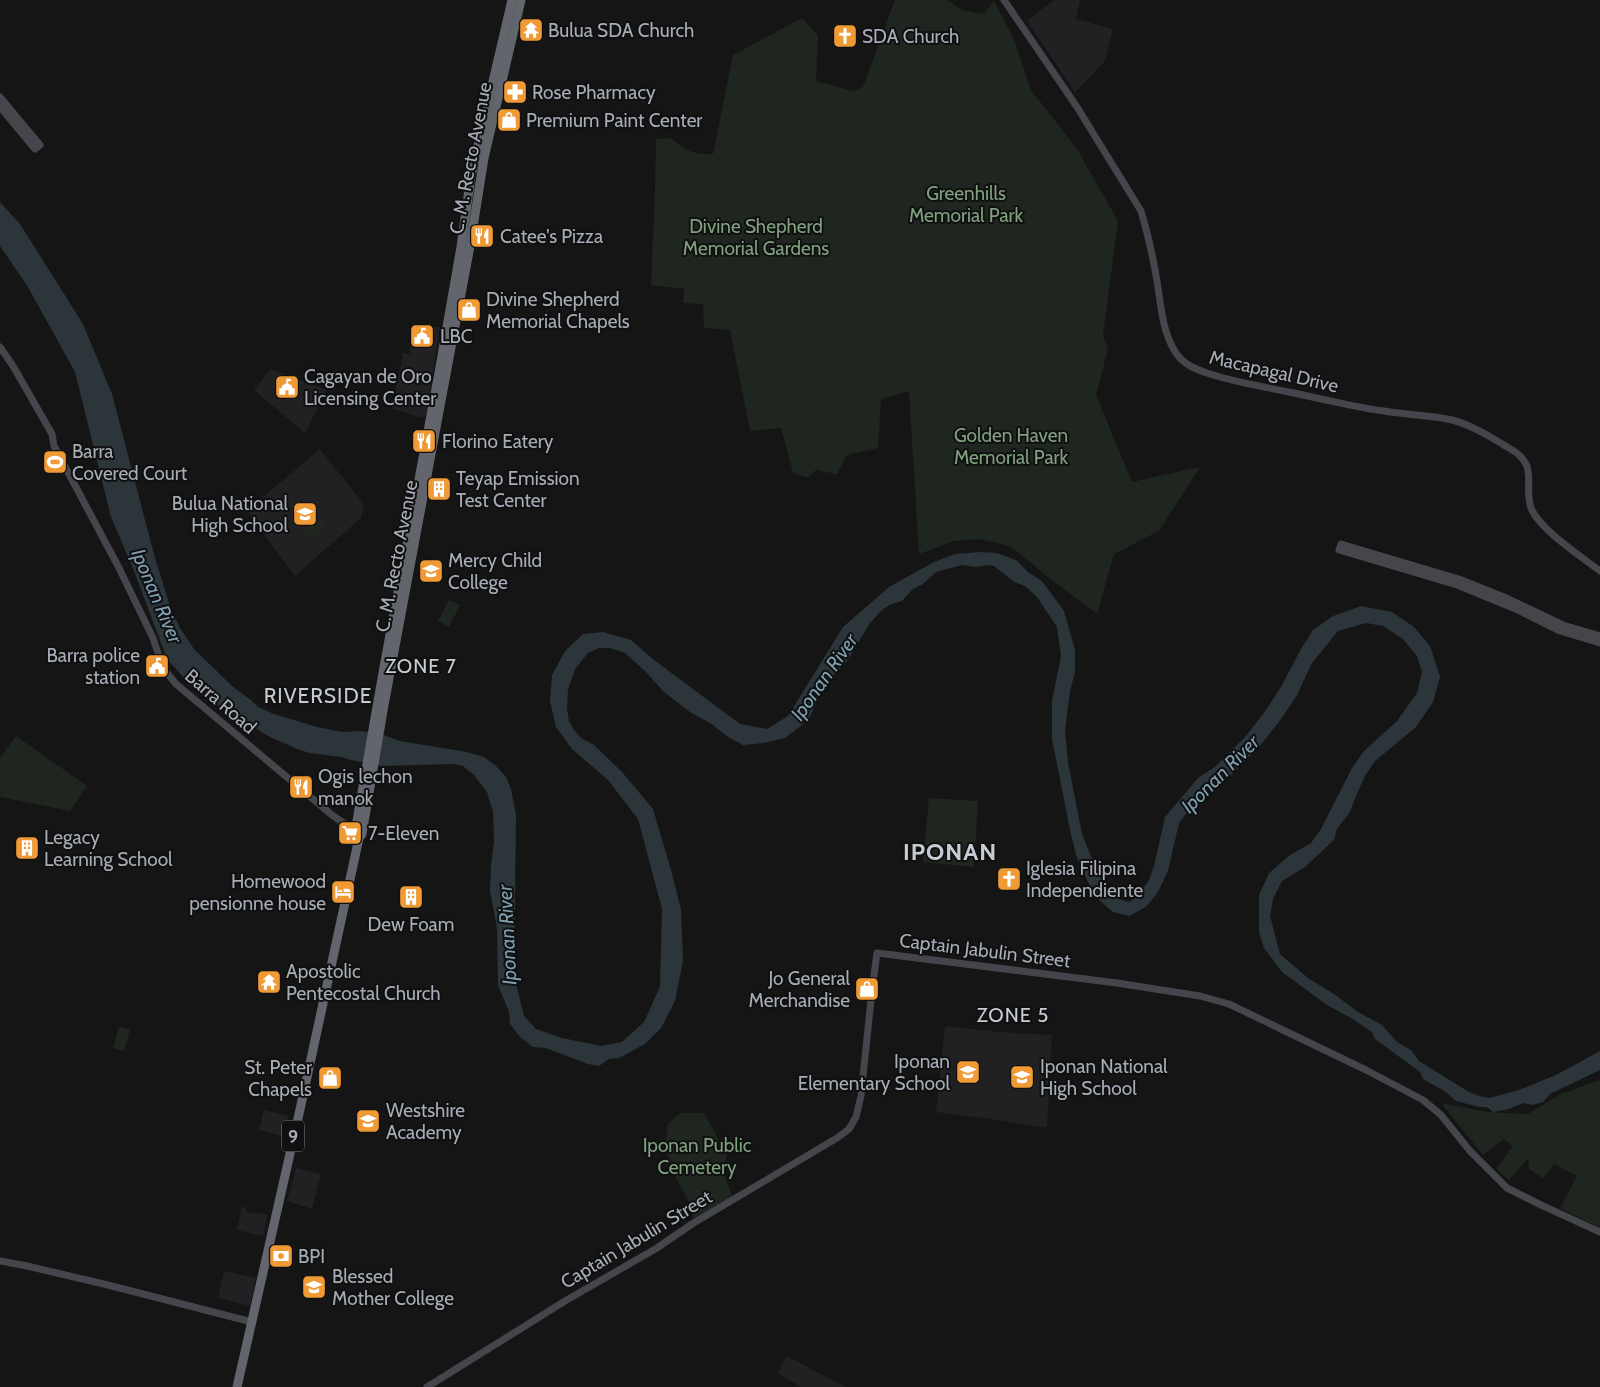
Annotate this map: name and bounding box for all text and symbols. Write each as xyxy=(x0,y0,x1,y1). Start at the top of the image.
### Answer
temple icon: Bulua SDA Church xyxy=(518,17,544,43)
place label: Bulua SDA Church xyxy=(548,19,694,42)
church icon: SDA Church xyxy=(832,23,858,49)
place label: SDA Church xyxy=(862,25,959,48)
pharmacy icon: Rose Pharmacy xyxy=(502,79,528,105)
street label: C. M. Recto Avenue xyxy=(444,80,497,236)
place label: Rose Pharmacy xyxy=(532,81,656,104)
shop icon: Premium Paint Center xyxy=(496,107,522,133)
place label: Premium Paint Center xyxy=(526,109,702,132)
park label: Greenhills Memorial Park xyxy=(909,182,1024,227)
park label: Divine Shepherd Memorial Gardens xyxy=(683,215,829,260)
restaurant icon: Catee's Pizza xyxy=(469,223,495,249)
place label: Catee's Pizza xyxy=(500,225,603,248)
place label: Divine Shepherd Memorial Chapels xyxy=(486,288,630,333)
shop icon: Divine Shepherd Memorial Chapels xyxy=(456,297,482,323)
public building icon: LBC xyxy=(409,323,435,349)
place label: LBC xyxy=(440,325,473,348)
street label: Macapagal Drive xyxy=(1207,345,1341,398)
place label: Cagayan de Oro Licensing Center xyxy=(304,365,436,410)
public building icon: Cagayan de Oro Licensing Center xyxy=(274,374,300,400)
park label: Golden Haven Memorial Park xyxy=(954,424,1069,469)
restaurant icon: Florino Eatery xyxy=(411,428,437,454)
place label: Florino Eatery xyxy=(442,430,554,453)
place label: Barra Covered Court xyxy=(72,440,188,485)
sports icon: Barra Covered Court xyxy=(42,449,68,475)
place label: Teyap Emission Test Center xyxy=(456,467,580,512)
building icon: Teyap Emission Test Center xyxy=(426,476,452,502)
street label: C. M. Recto Avenue xyxy=(370,478,423,634)
place label: Bulua National High School xyxy=(172,492,289,537)
school or university icon: Bulua National High School xyxy=(292,501,318,527)
water label: Iponan River xyxy=(126,545,188,648)
place label: Mercy Child College xyxy=(448,549,542,594)
school or university icon: Mercy Child College xyxy=(418,558,444,584)
water label: Iponan River xyxy=(785,628,863,725)
place label: Barra police station xyxy=(47,644,140,689)
public building icon: Barra police station xyxy=(144,653,170,679)
district label: ZONE 7 xyxy=(385,654,457,678)
street label: Barra Road xyxy=(180,664,261,739)
district label: RIVERSIDE xyxy=(264,683,372,708)
water label: Iponan River xyxy=(1176,729,1265,818)
place label: Ogis lechon manok xyxy=(318,765,413,810)
restaurant icon: Ogis lechon manok xyxy=(288,774,314,800)
supermarket icon: 7-Eleven xyxy=(337,820,363,846)
place label: 7-Eleven xyxy=(368,822,439,845)
place label: Legacy Learning School xyxy=(44,826,173,871)
building icon: Legacy Learning School xyxy=(14,835,40,861)
district label: IPONAN xyxy=(903,837,997,866)
place label: Iglesia Filipina Independiente xyxy=(1026,857,1144,902)
church icon: Iglesia Filipina Independiente xyxy=(996,866,1022,892)
place label: Homewood pensionne house xyxy=(189,870,326,915)
hotel icon: Homewood pensionne house xyxy=(330,879,356,905)
water label: Iponan River xyxy=(492,883,522,986)
building icon: Dew Foam xyxy=(398,884,424,910)
place label: Dew Foam xyxy=(368,913,454,936)
street label: Captain Jabulin Street xyxy=(898,929,1072,972)
place label: Apostolic Pentecostal Church xyxy=(286,960,441,1005)
place label: Jo General Merchandise xyxy=(748,967,851,1012)
temple icon: Apostolic Pentecostal Church xyxy=(256,969,282,995)
shop icon: Jo General Merchandise xyxy=(854,976,880,1002)
district label: ZONE 5 xyxy=(977,1003,1049,1027)
place label: Iponan Elementary School xyxy=(798,1050,951,1095)
place label: Iponan National High School xyxy=(1040,1055,1168,1100)
place label: St. Peter Chapels xyxy=(244,1056,312,1101)
school or university icon: Iponan Elementary School xyxy=(955,1059,981,1085)
school or university icon: Iponan National High School xyxy=(1009,1064,1035,1090)
shop icon: St. Peter Chapels xyxy=(317,1065,343,1091)
place label: Westshire Academy xyxy=(386,1099,465,1144)
school or university icon: Westshire Academy xyxy=(355,1108,381,1134)
road number: 9 xyxy=(282,1120,304,1152)
park label: Iponan Public Cemetery xyxy=(643,1134,752,1179)
street label: Captain Jabulin Street xyxy=(557,1185,717,1294)
bank icon: BPI xyxy=(268,1243,294,1269)
place label: BPI xyxy=(298,1245,325,1268)
place label: Blessed Mother College xyxy=(332,1265,454,1310)
school or university icon: Blessed Mother College xyxy=(301,1274,327,1300)

